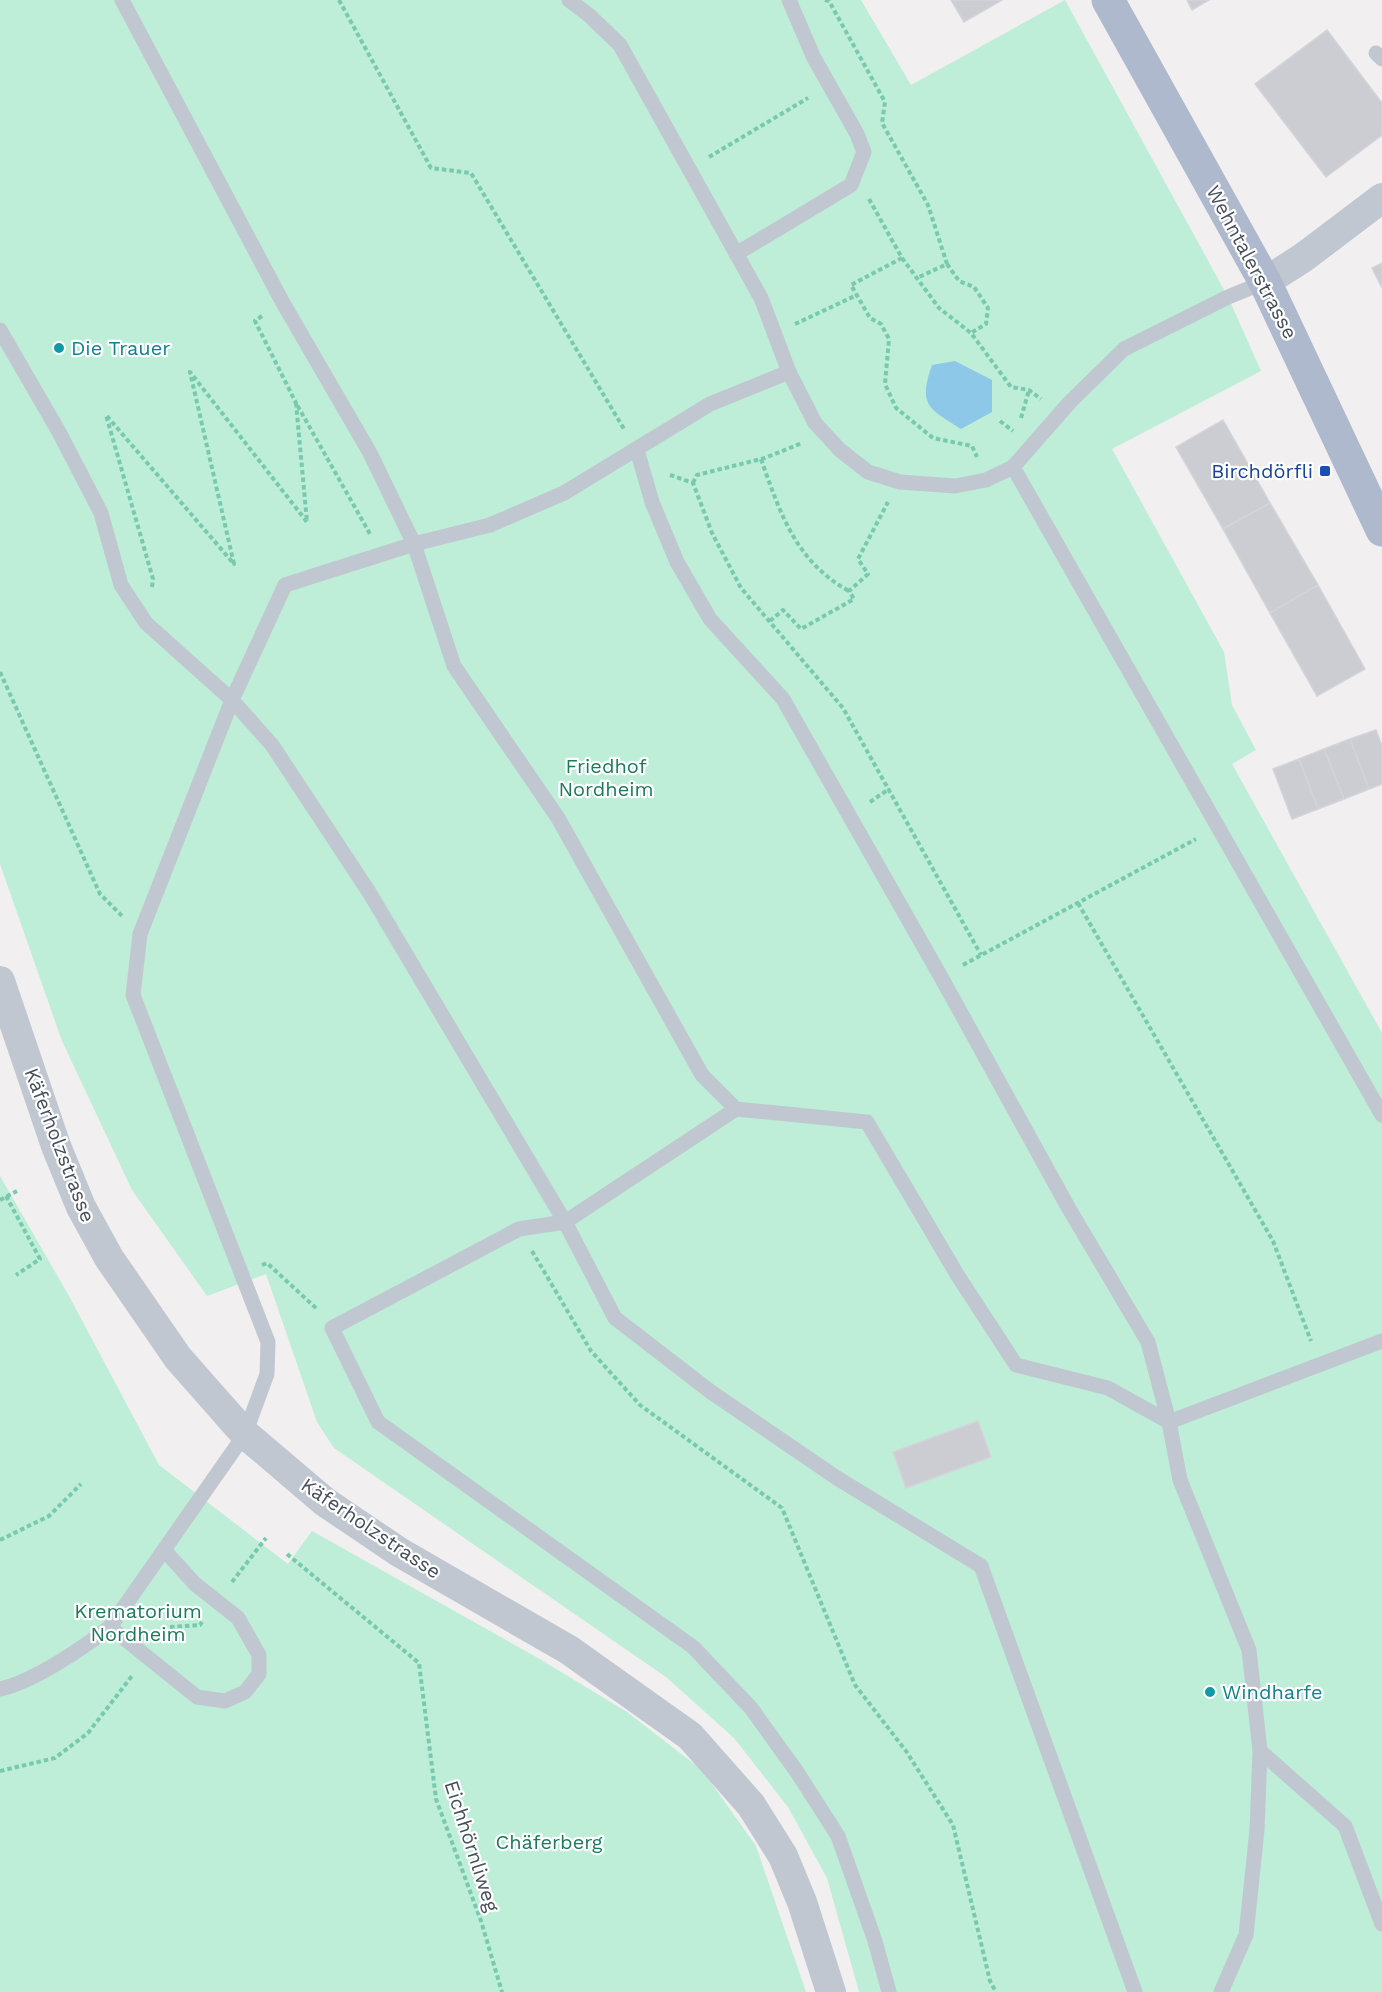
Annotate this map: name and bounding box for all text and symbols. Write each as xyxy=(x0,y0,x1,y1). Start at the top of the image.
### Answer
street label: Wehntalerstrasse xyxy=(1201,181,1303,343)
place label: Die Trauer xyxy=(71,336,170,360)
marker: Die Trauer xyxy=(52,341,66,355)
place label: Birchdörfli xyxy=(1211,459,1313,483)
marker: Birchdörfli xyxy=(1318,464,1332,478)
park label: Friedhof Nordheim xyxy=(558,754,654,801)
street label: Käferholzstrasse xyxy=(20,1064,100,1226)
street label: Käferholzstrasse xyxy=(297,1472,445,1584)
park label: Krematorium Nordheim xyxy=(74,1599,202,1646)
place label: Windharfe xyxy=(1222,1680,1322,1704)
marker: Windharfe xyxy=(1203,1685,1217,1699)
street label: Eichhörnliweg xyxy=(439,1777,505,1915)
park label: Chäferberg xyxy=(496,1830,603,1854)

